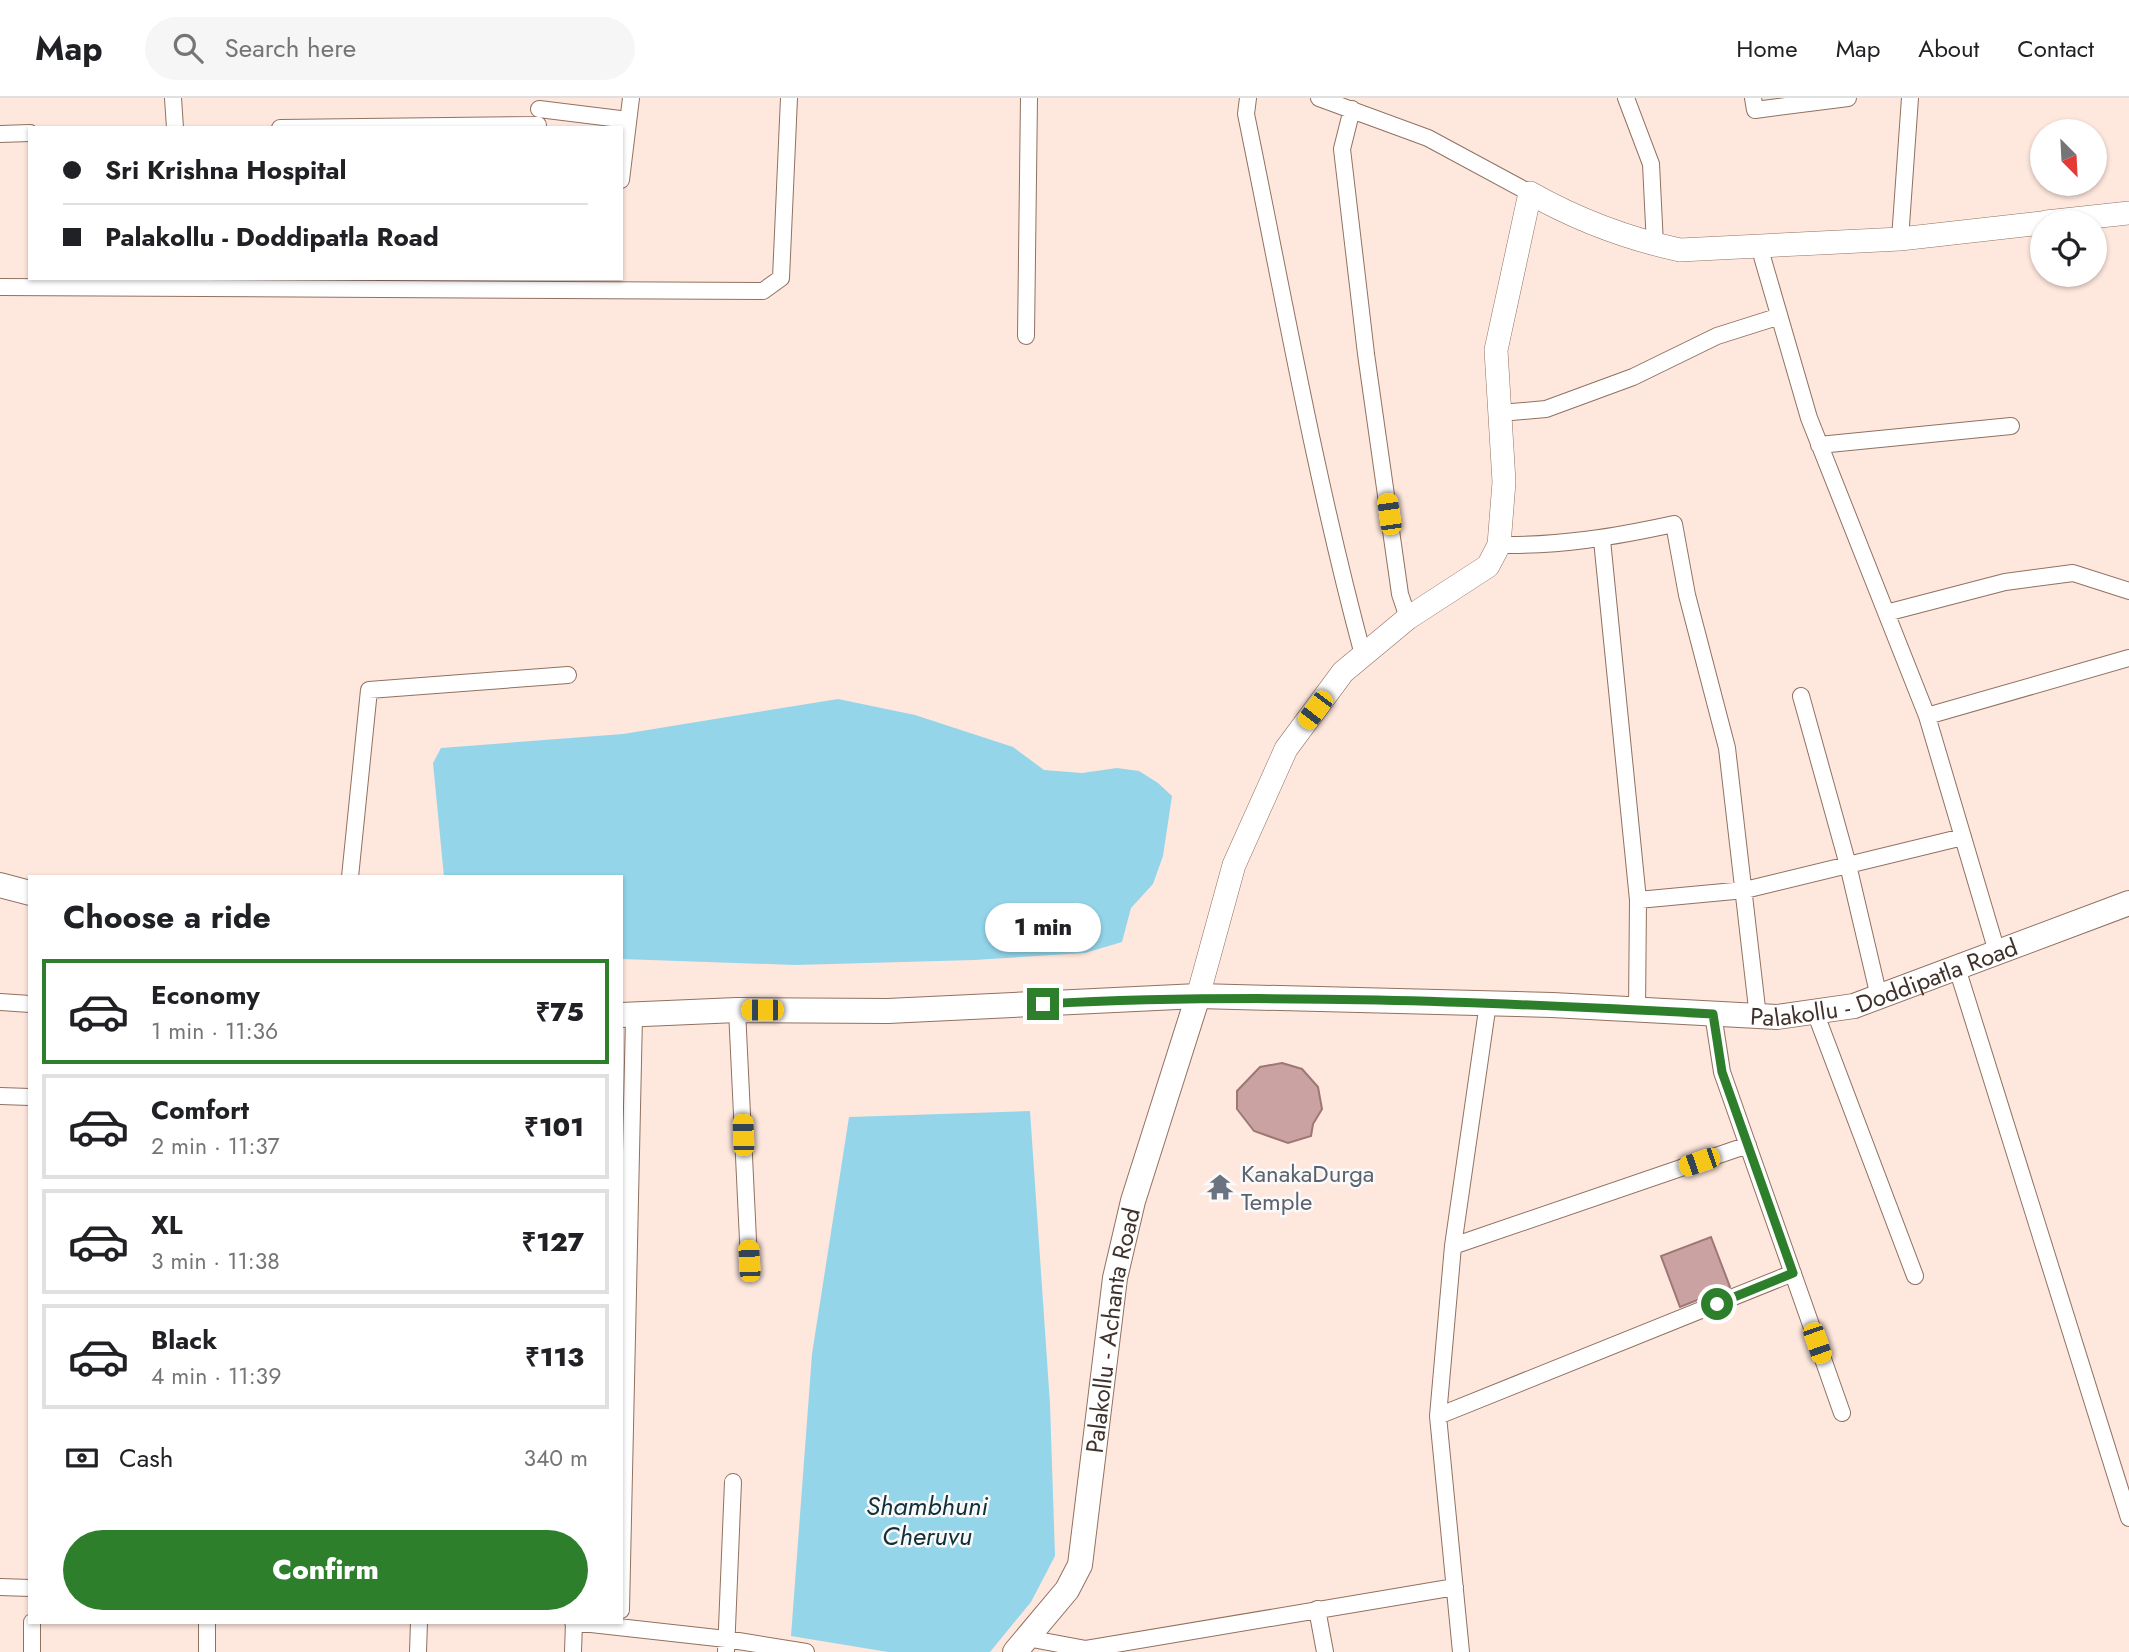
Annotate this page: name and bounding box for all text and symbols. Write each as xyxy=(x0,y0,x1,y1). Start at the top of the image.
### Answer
search box xyxy=(145,17,635,80)
text: Map xyxy=(35,25,103,72)
icon: search xyxy=(169,29,207,67)
text: Search here xyxy=(225,29,356,67)
text: Home xyxy=(1736,31,1798,66)
text: Map xyxy=(1836,31,1880,66)
text: About xyxy=(1918,31,1979,66)
text: Contact xyxy=(2017,31,2094,66)
north arrow xyxy=(2030,119,2107,196)
map controls xyxy=(2030,119,2107,287)
text: Sri Krishna Hospital xyxy=(105,151,347,189)
button: locate xyxy=(2030,210,2107,287)
text: Palakollu - Doddipatla Road xyxy=(105,218,439,256)
car xyxy=(1376,492,1403,536)
car xyxy=(1294,687,1337,733)
text: Choose a ride xyxy=(63,894,271,940)
callout: 1 min xyxy=(985,902,1101,951)
text: 1 min xyxy=(1014,910,1072,944)
street label: Palakollu - Doddipatla Road xyxy=(1749,929,2022,1035)
text: Economy xyxy=(151,976,260,1014)
icon: car xyxy=(67,980,130,1043)
route end xyxy=(1027,988,1059,1020)
text: ₹75 xyxy=(535,993,584,1031)
car xyxy=(742,1000,784,1021)
text: 1 min · 11:36 xyxy=(151,1014,278,1048)
text: Comfort xyxy=(151,1091,249,1129)
icon: car xyxy=(67,1095,130,1158)
text: ₹101 xyxy=(524,1108,584,1146)
car xyxy=(732,1114,755,1156)
text: 2 min · 11:37 xyxy=(151,1129,280,1163)
car xyxy=(1676,1145,1723,1179)
place label: KanakaDurga Temple xyxy=(1241,1156,1374,1219)
temple icon: KanakaDurga Temple xyxy=(1205,1172,1235,1202)
street label: Palakollu - Achanta Road xyxy=(1076,1204,1148,1455)
text: XL xyxy=(151,1206,183,1244)
icon: car xyxy=(67,1210,130,1273)
text: ₹127 xyxy=(521,1223,584,1261)
car xyxy=(738,1239,761,1283)
text: 3 min · 11:38 xyxy=(151,1244,280,1278)
route start xyxy=(1701,1288,1733,1320)
car xyxy=(1801,1320,1834,1366)
text: Black xyxy=(151,1321,217,1359)
icon: car xyxy=(67,1325,130,1388)
text: ₹113 xyxy=(525,1338,584,1376)
text: 4 min · 11:39 xyxy=(151,1359,281,1393)
icon: cash xyxy=(63,1439,101,1477)
text: Cash xyxy=(119,1439,173,1477)
text: 340 m xyxy=(523,1441,588,1475)
water label: Shambhuni Cheruvu xyxy=(866,1487,988,1555)
button: Confirm xyxy=(63,1530,588,1610)

